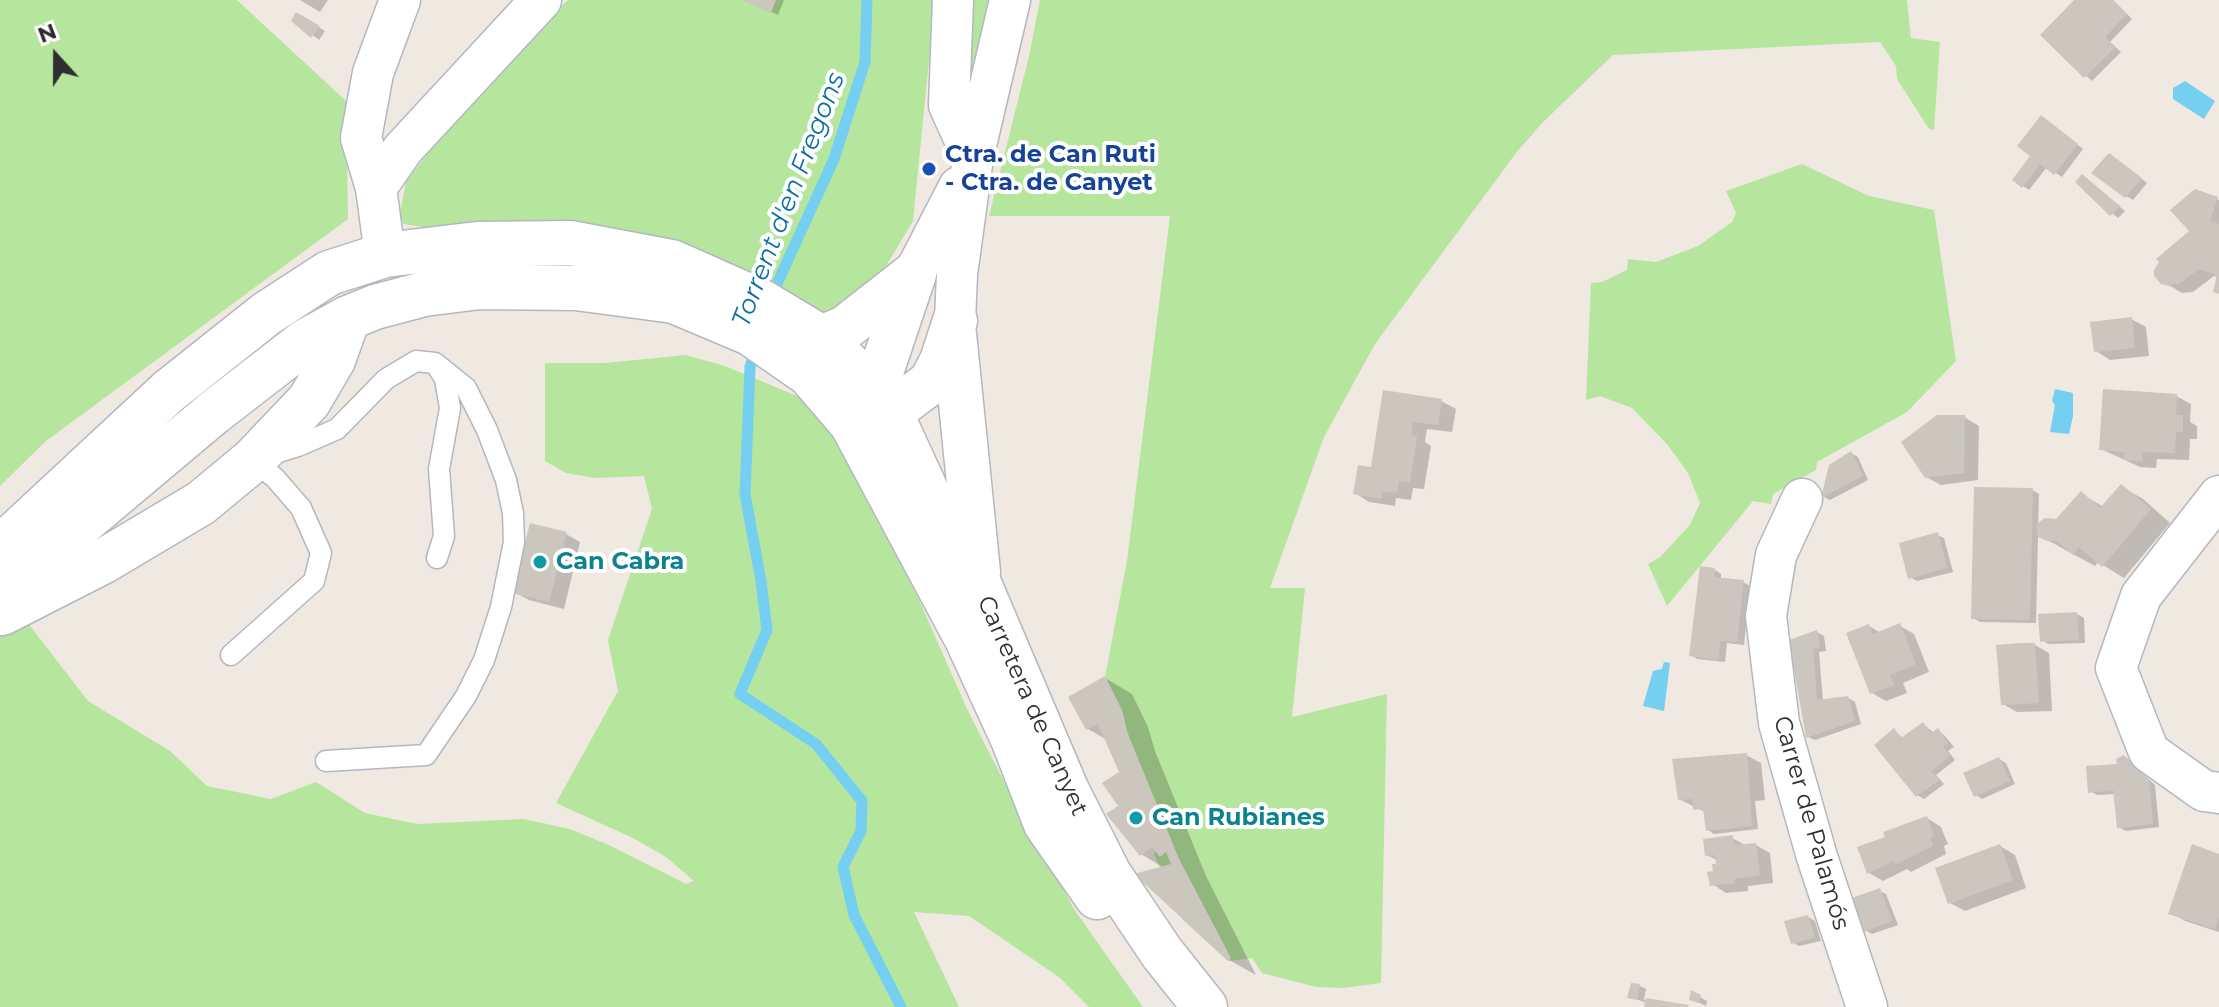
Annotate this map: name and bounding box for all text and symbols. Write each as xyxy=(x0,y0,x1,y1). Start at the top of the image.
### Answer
north arrow xyxy=(16,16,96,96)
text: N xyxy=(34,17,60,49)
water label: Torrent d'en Fregons xyxy=(726,68,852,332)
place label: Ctra. de Can Ruti - Ctra. de Canyet xyxy=(945,141,1156,197)
marker: Ctra. de Can Ruti - Ctra. de Canyet xyxy=(920,160,938,178)
place label: Can Cabra xyxy=(556,548,684,576)
marker: Can Cabra xyxy=(531,553,549,571)
street label: Carretera de Canyet xyxy=(970,592,1094,820)
street label: Carrer de Palamós xyxy=(1767,713,1855,933)
place label: Can Rubianes xyxy=(1152,804,1325,832)
marker: Can Rubianes xyxy=(1127,809,1145,827)

